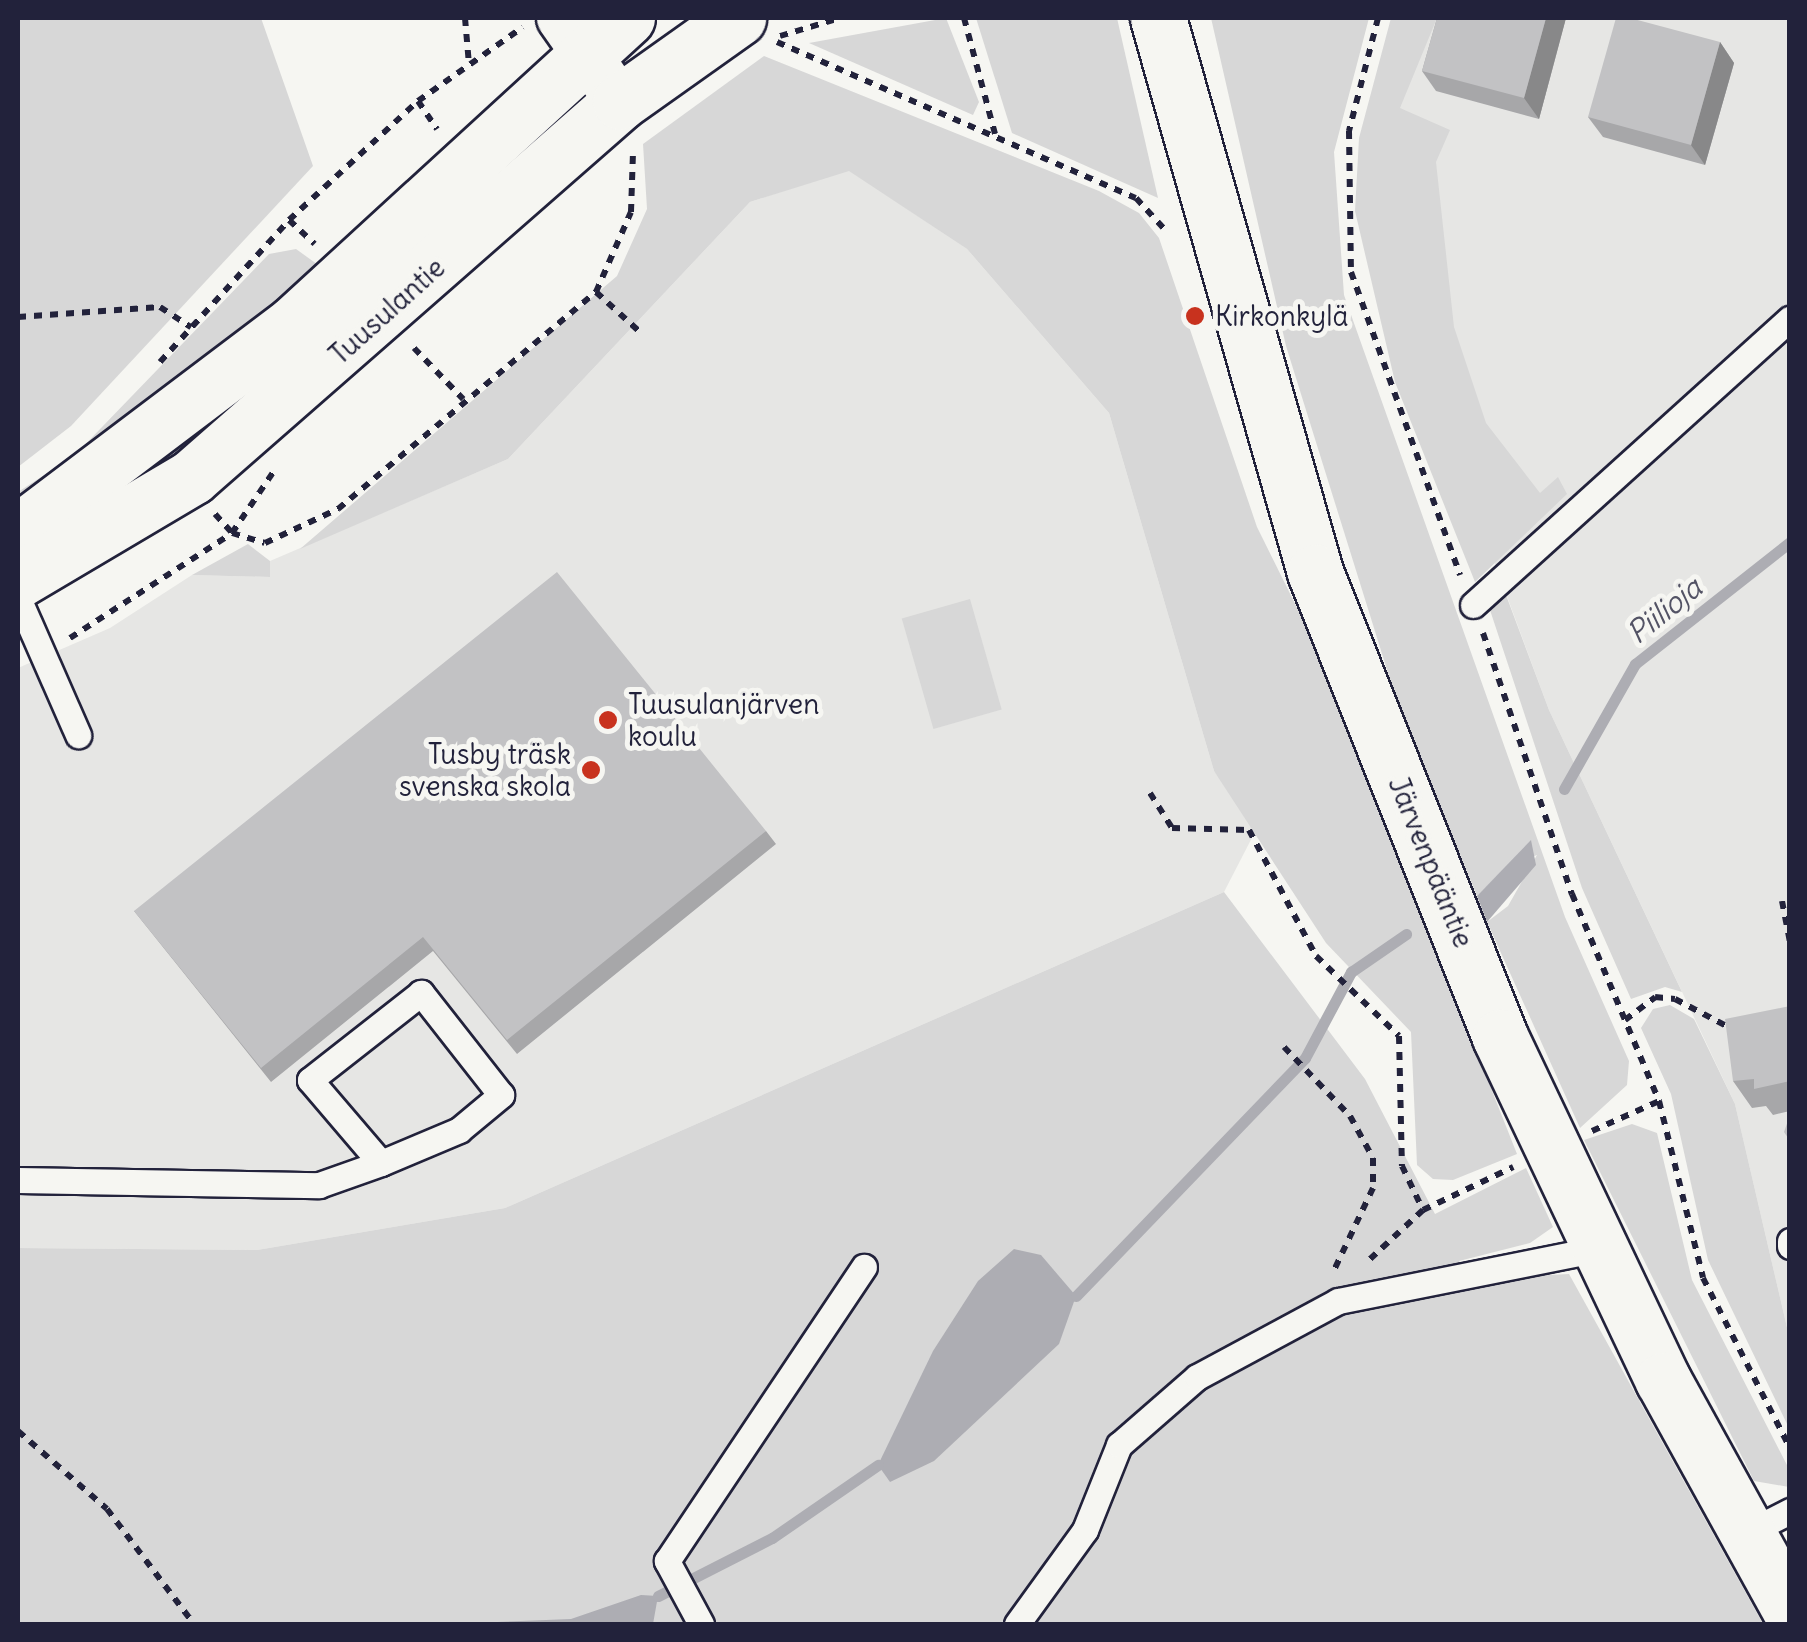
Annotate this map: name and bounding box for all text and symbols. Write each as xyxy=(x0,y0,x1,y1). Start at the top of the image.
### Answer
street label: Tuusulantie xyxy=(322,251,452,371)
place label: Kirkonkylä xyxy=(1215,299,1348,333)
marker: Kirkonkylä xyxy=(1184,305,1206,327)
water label: Piilioja xyxy=(1619,569,1709,651)
place label: Tuusulanjärven koulu xyxy=(628,687,819,753)
marker: Tuusulanjärven koulu xyxy=(597,709,619,731)
place label: Tusby träsk svenska skola xyxy=(399,737,571,803)
marker: Tusby träsk svenska skola xyxy=(580,759,602,781)
street label: Järvenpääntie xyxy=(1382,772,1480,952)

